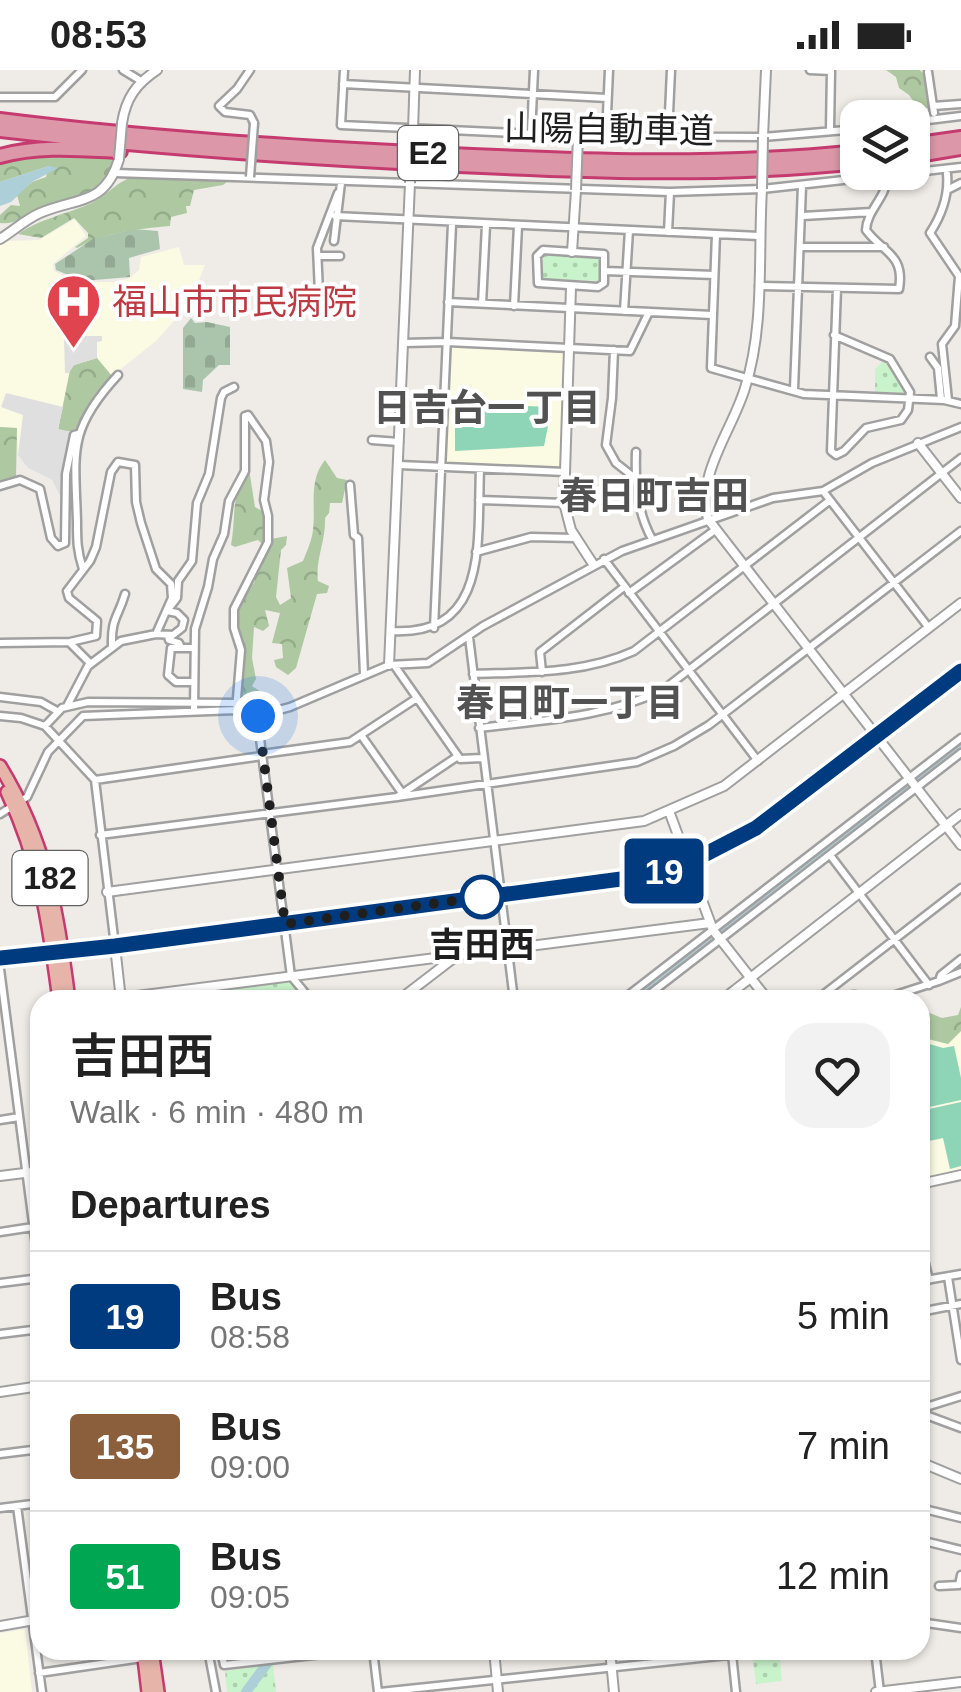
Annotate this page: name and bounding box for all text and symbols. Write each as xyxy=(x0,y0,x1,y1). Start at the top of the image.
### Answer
text: 08:53 xyxy=(50,14,147,56)
map controls xyxy=(840,100,930,190)
button: layers xyxy=(840,100,930,190)
street label: 山陽自動車道 xyxy=(504,108,714,150)
road number: E2 xyxy=(398,126,458,180)
hospital icon: 福山市市民病院 xyxy=(43,271,103,350)
place label: 福山市市民病院 xyxy=(112,282,357,321)
district label: 日吉台一丁目 xyxy=(373,387,601,429)
district label: 春日町吉田 xyxy=(559,475,749,517)
district label: 春日町一丁目 xyxy=(456,682,684,724)
your location xyxy=(233,691,283,741)
line badge: 19 xyxy=(619,838,709,904)
road number: 182 xyxy=(12,851,88,905)
text: 19 xyxy=(645,852,683,891)
marker: 吉田西 xyxy=(461,876,503,918)
place label: 吉田西 xyxy=(429,925,535,964)
button: heart xyxy=(785,1023,890,1128)
text: 吉田西 xyxy=(70,1030,214,1083)
text: Walk · 6 min · 480 m xyxy=(70,1094,364,1130)
text: Departures xyxy=(70,1184,271,1226)
text: Bus xyxy=(210,1276,282,1318)
text: 5 min xyxy=(797,1295,890,1337)
text: 19 xyxy=(106,1297,144,1336)
text: 08:58 xyxy=(210,1319,290,1355)
text: Bus xyxy=(210,1406,282,1448)
text: 7 min xyxy=(797,1425,890,1467)
text: 135 xyxy=(96,1427,154,1466)
text: 09:00 xyxy=(210,1449,290,1485)
text: Bus xyxy=(210,1536,282,1578)
text: 12 min xyxy=(776,1555,890,1597)
text: 51 xyxy=(106,1557,144,1596)
text: 09:05 xyxy=(210,1579,290,1615)

